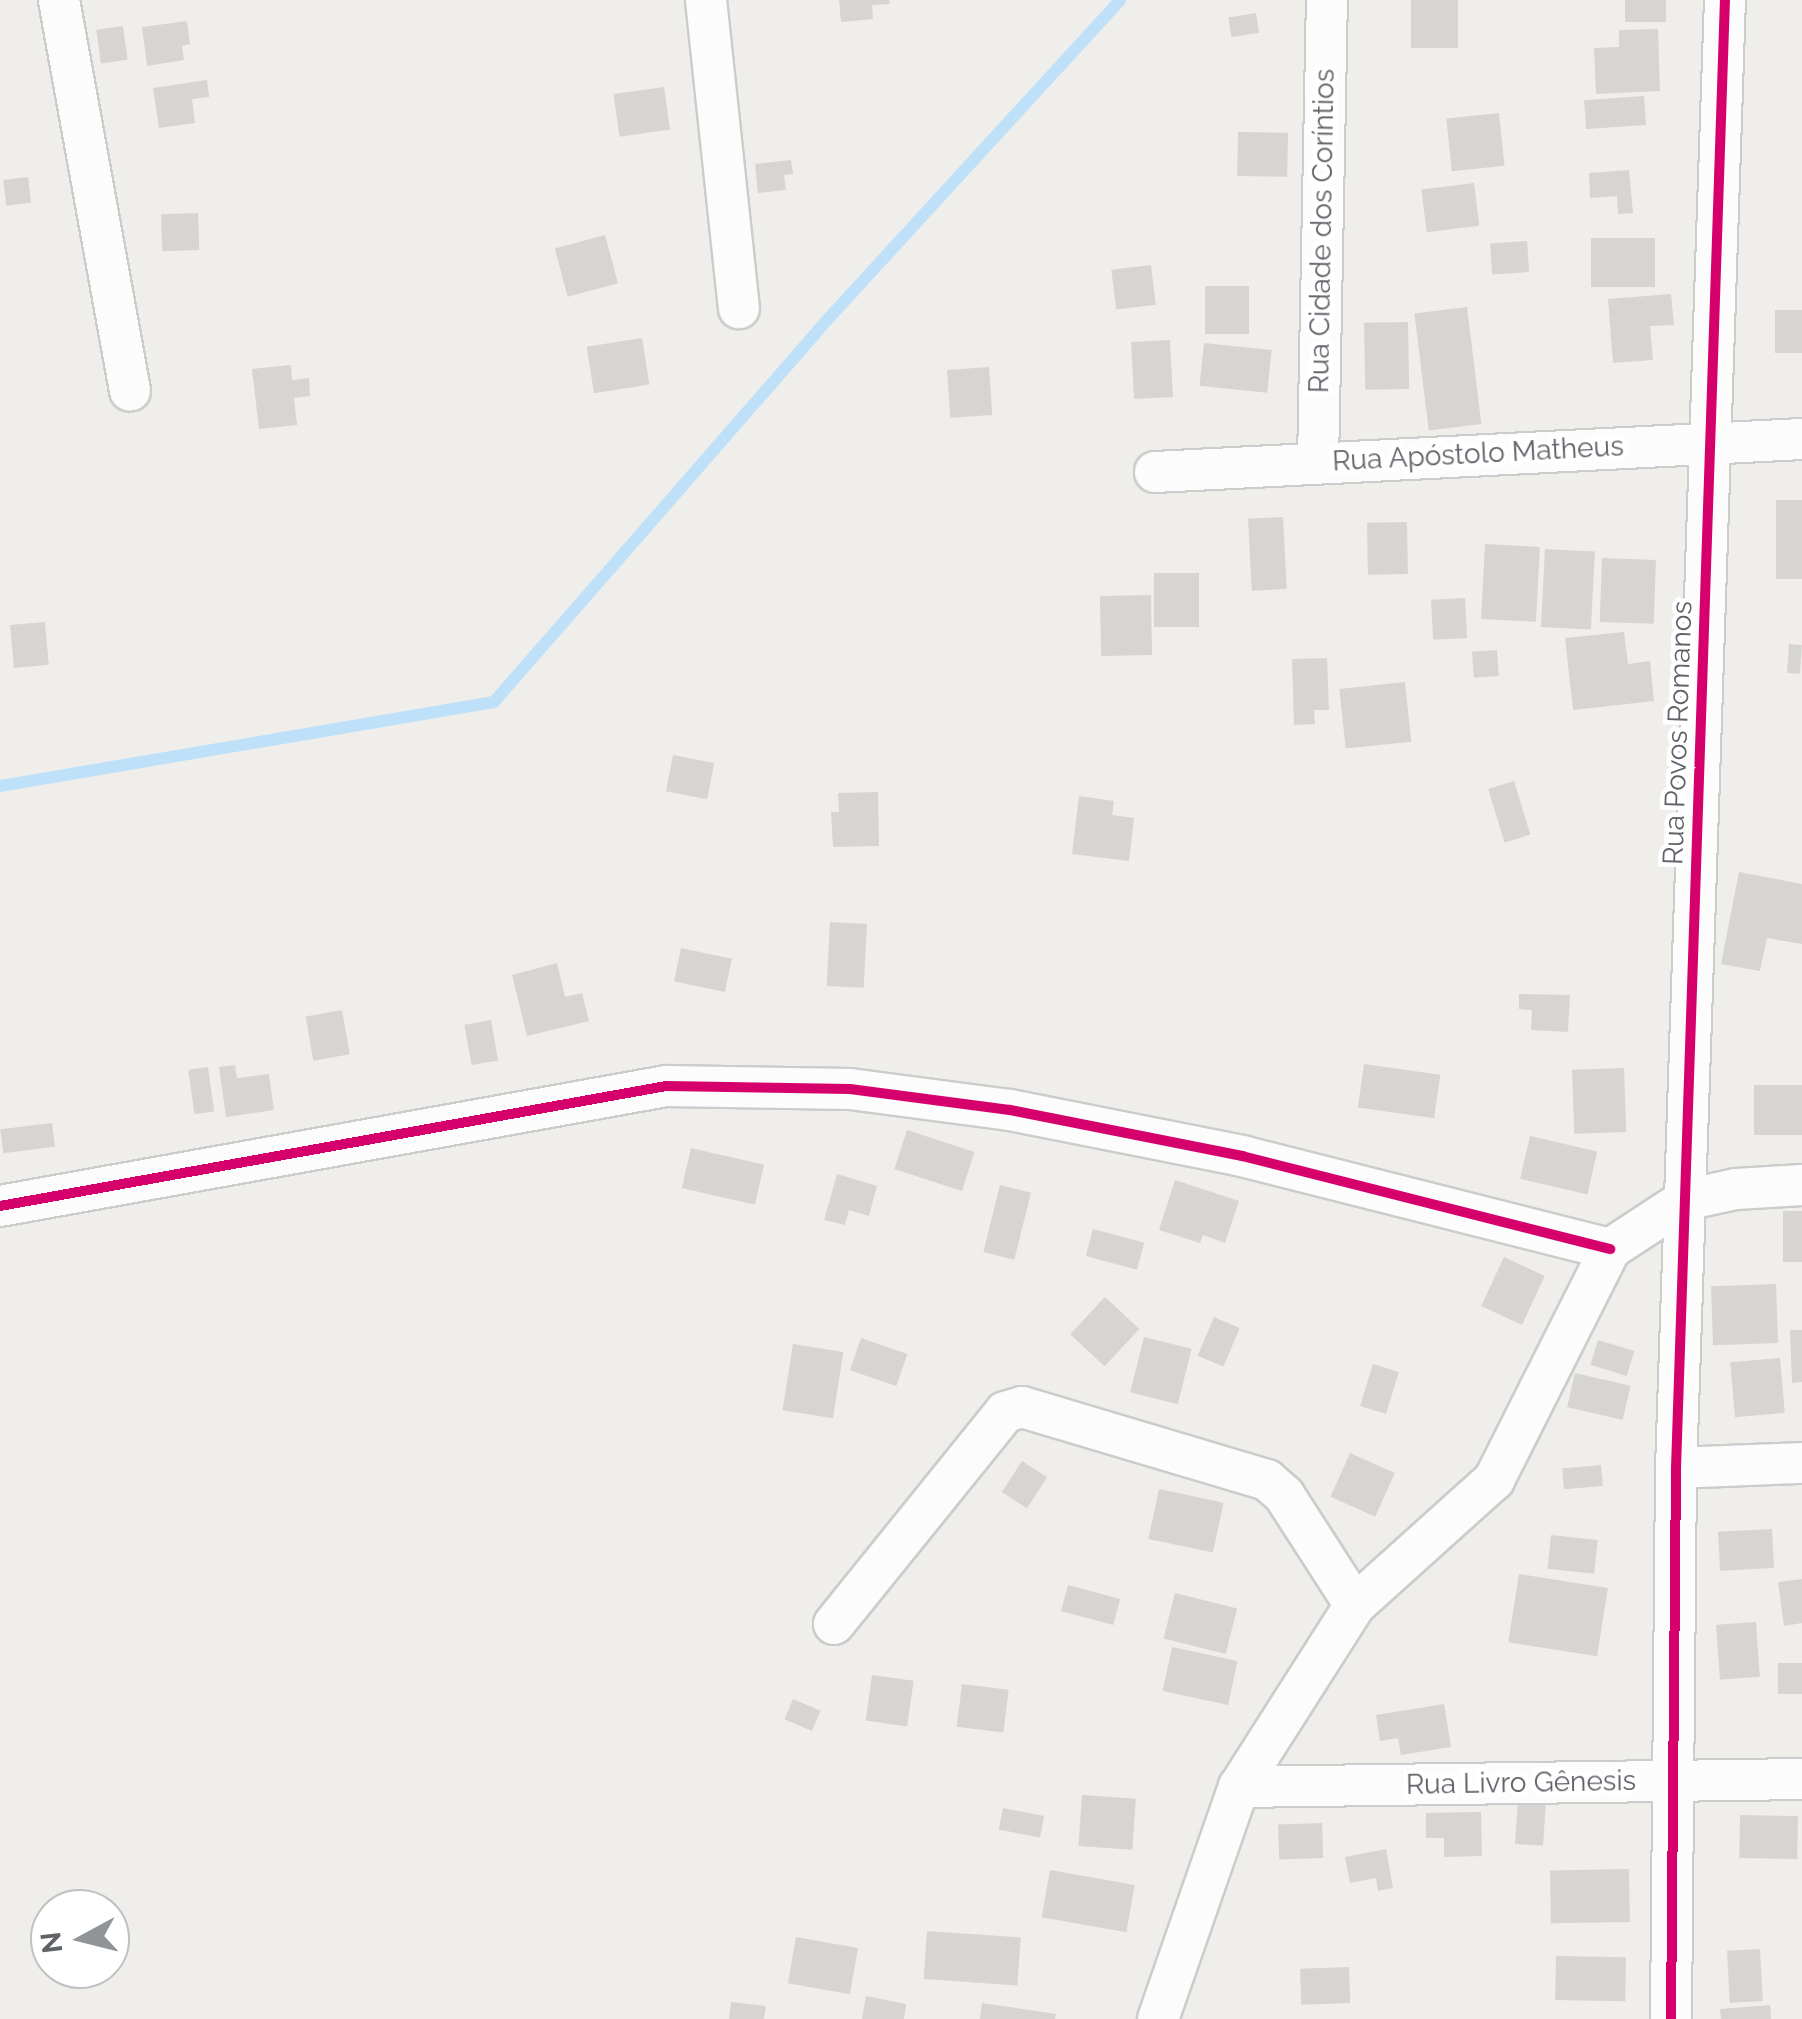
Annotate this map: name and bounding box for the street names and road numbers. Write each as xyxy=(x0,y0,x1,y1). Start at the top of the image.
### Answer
street label: Rua Cidade dos Coríntios xyxy=(1302,68,1342,394)
street label: Rua Apóstolo Matheus xyxy=(1331,430,1625,478)
street label: Rua Povos Romanos xyxy=(1657,600,1699,866)
street label: Rua Livro Gênesis xyxy=(1406,1764,1636,1802)

